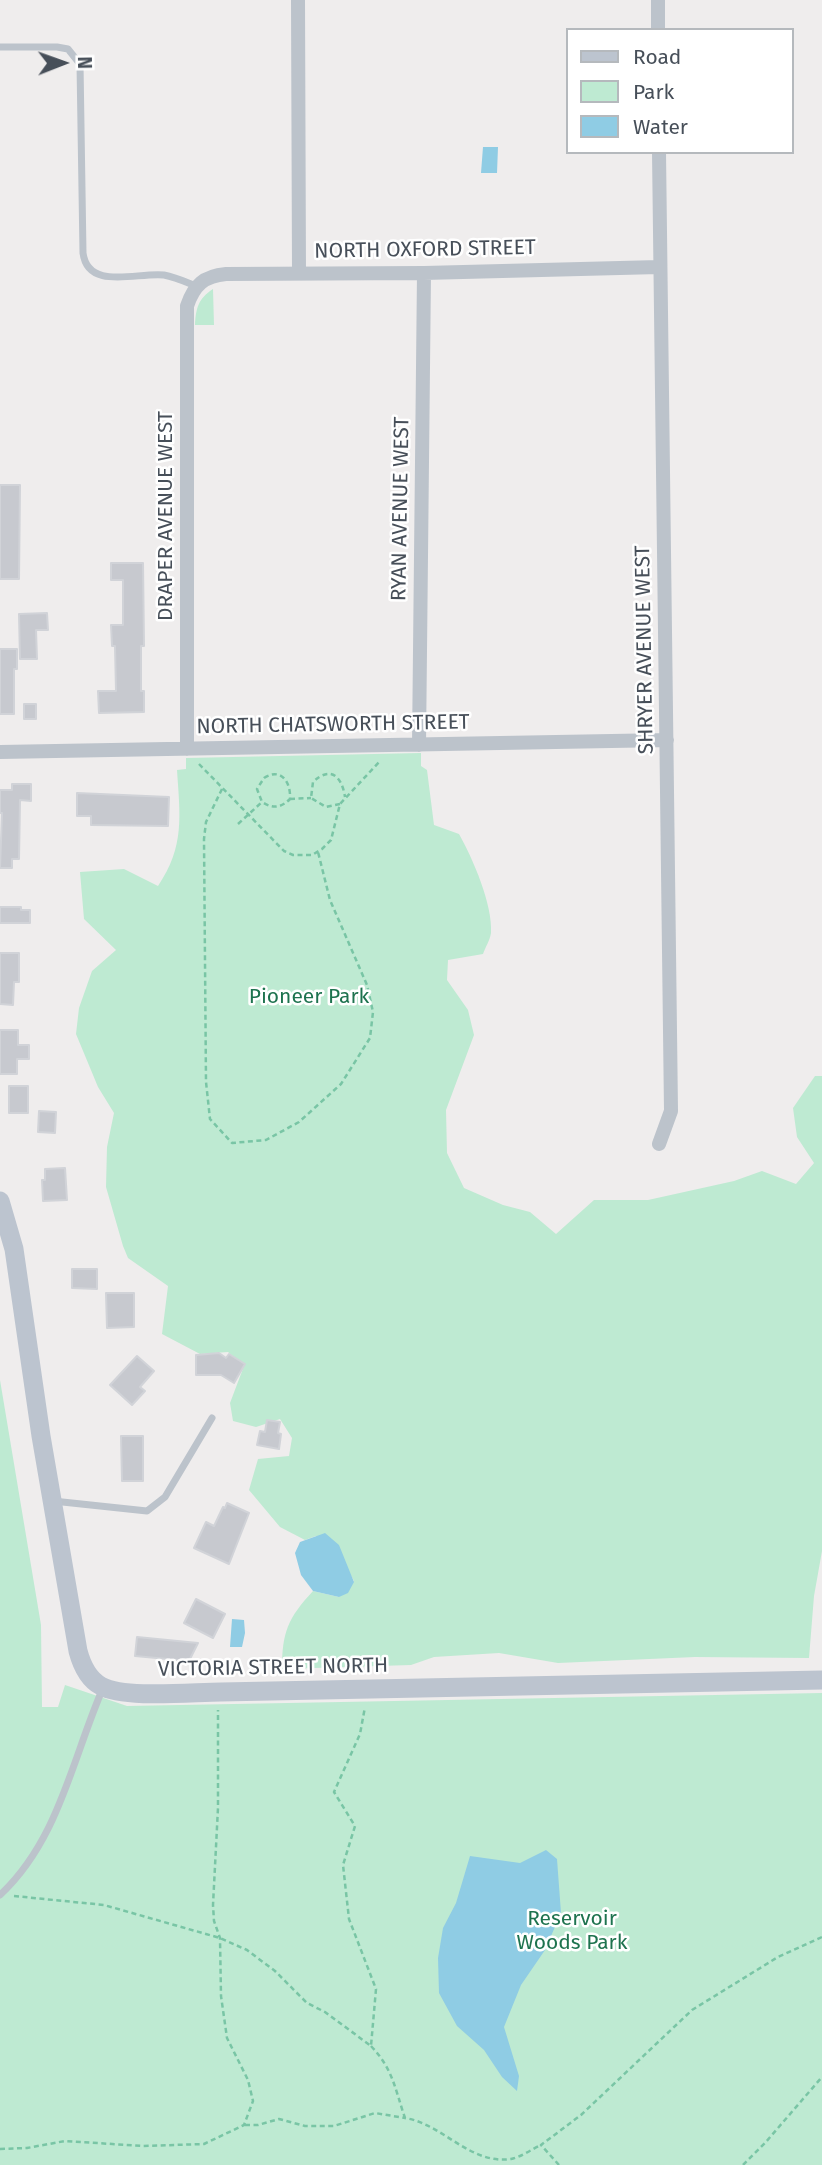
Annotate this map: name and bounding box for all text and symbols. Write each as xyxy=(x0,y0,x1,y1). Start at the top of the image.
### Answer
north arrow xyxy=(28,28,98,98)
legend xyxy=(566,28,794,154)
text: Road xyxy=(633,44,681,70)
text: N xyxy=(73,56,96,69)
text: Park xyxy=(633,79,674,105)
text: Water xyxy=(633,114,688,140)
street label: NORTH OXFORD STREET xyxy=(314,235,536,265)
street label: DRAPER AVENUE WEST xyxy=(153,411,179,621)
street label: RYAN AVENUE WEST xyxy=(387,417,415,601)
street label: SHRYER AVENUE WEST xyxy=(631,545,659,755)
street label: NORTH CHATSWORTH STREET xyxy=(196,710,470,740)
park label: Pioneer Park xyxy=(249,984,369,1010)
street label: VICTORIA STREET NORTH xyxy=(158,1653,388,1683)
park label: Reservoir Woods Park xyxy=(517,1906,627,1956)

